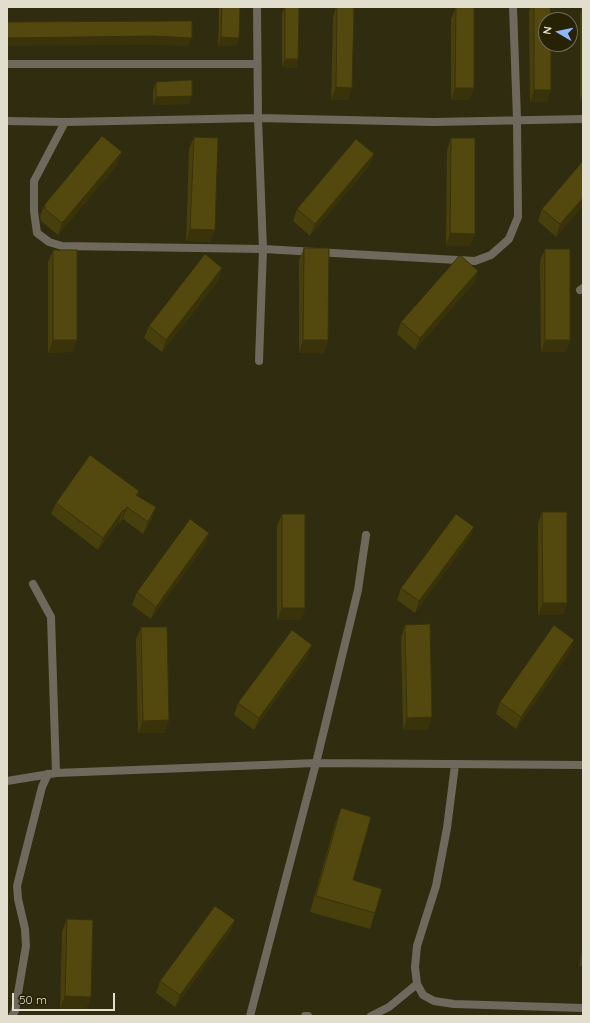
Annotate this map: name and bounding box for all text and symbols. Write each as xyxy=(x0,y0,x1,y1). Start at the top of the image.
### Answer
north arrow xyxy=(538,12,578,52)
text: N xyxy=(540,25,555,35)
scale bar xyxy=(14,985,117,1011)
text: 50 m xyxy=(19,992,47,1007)

